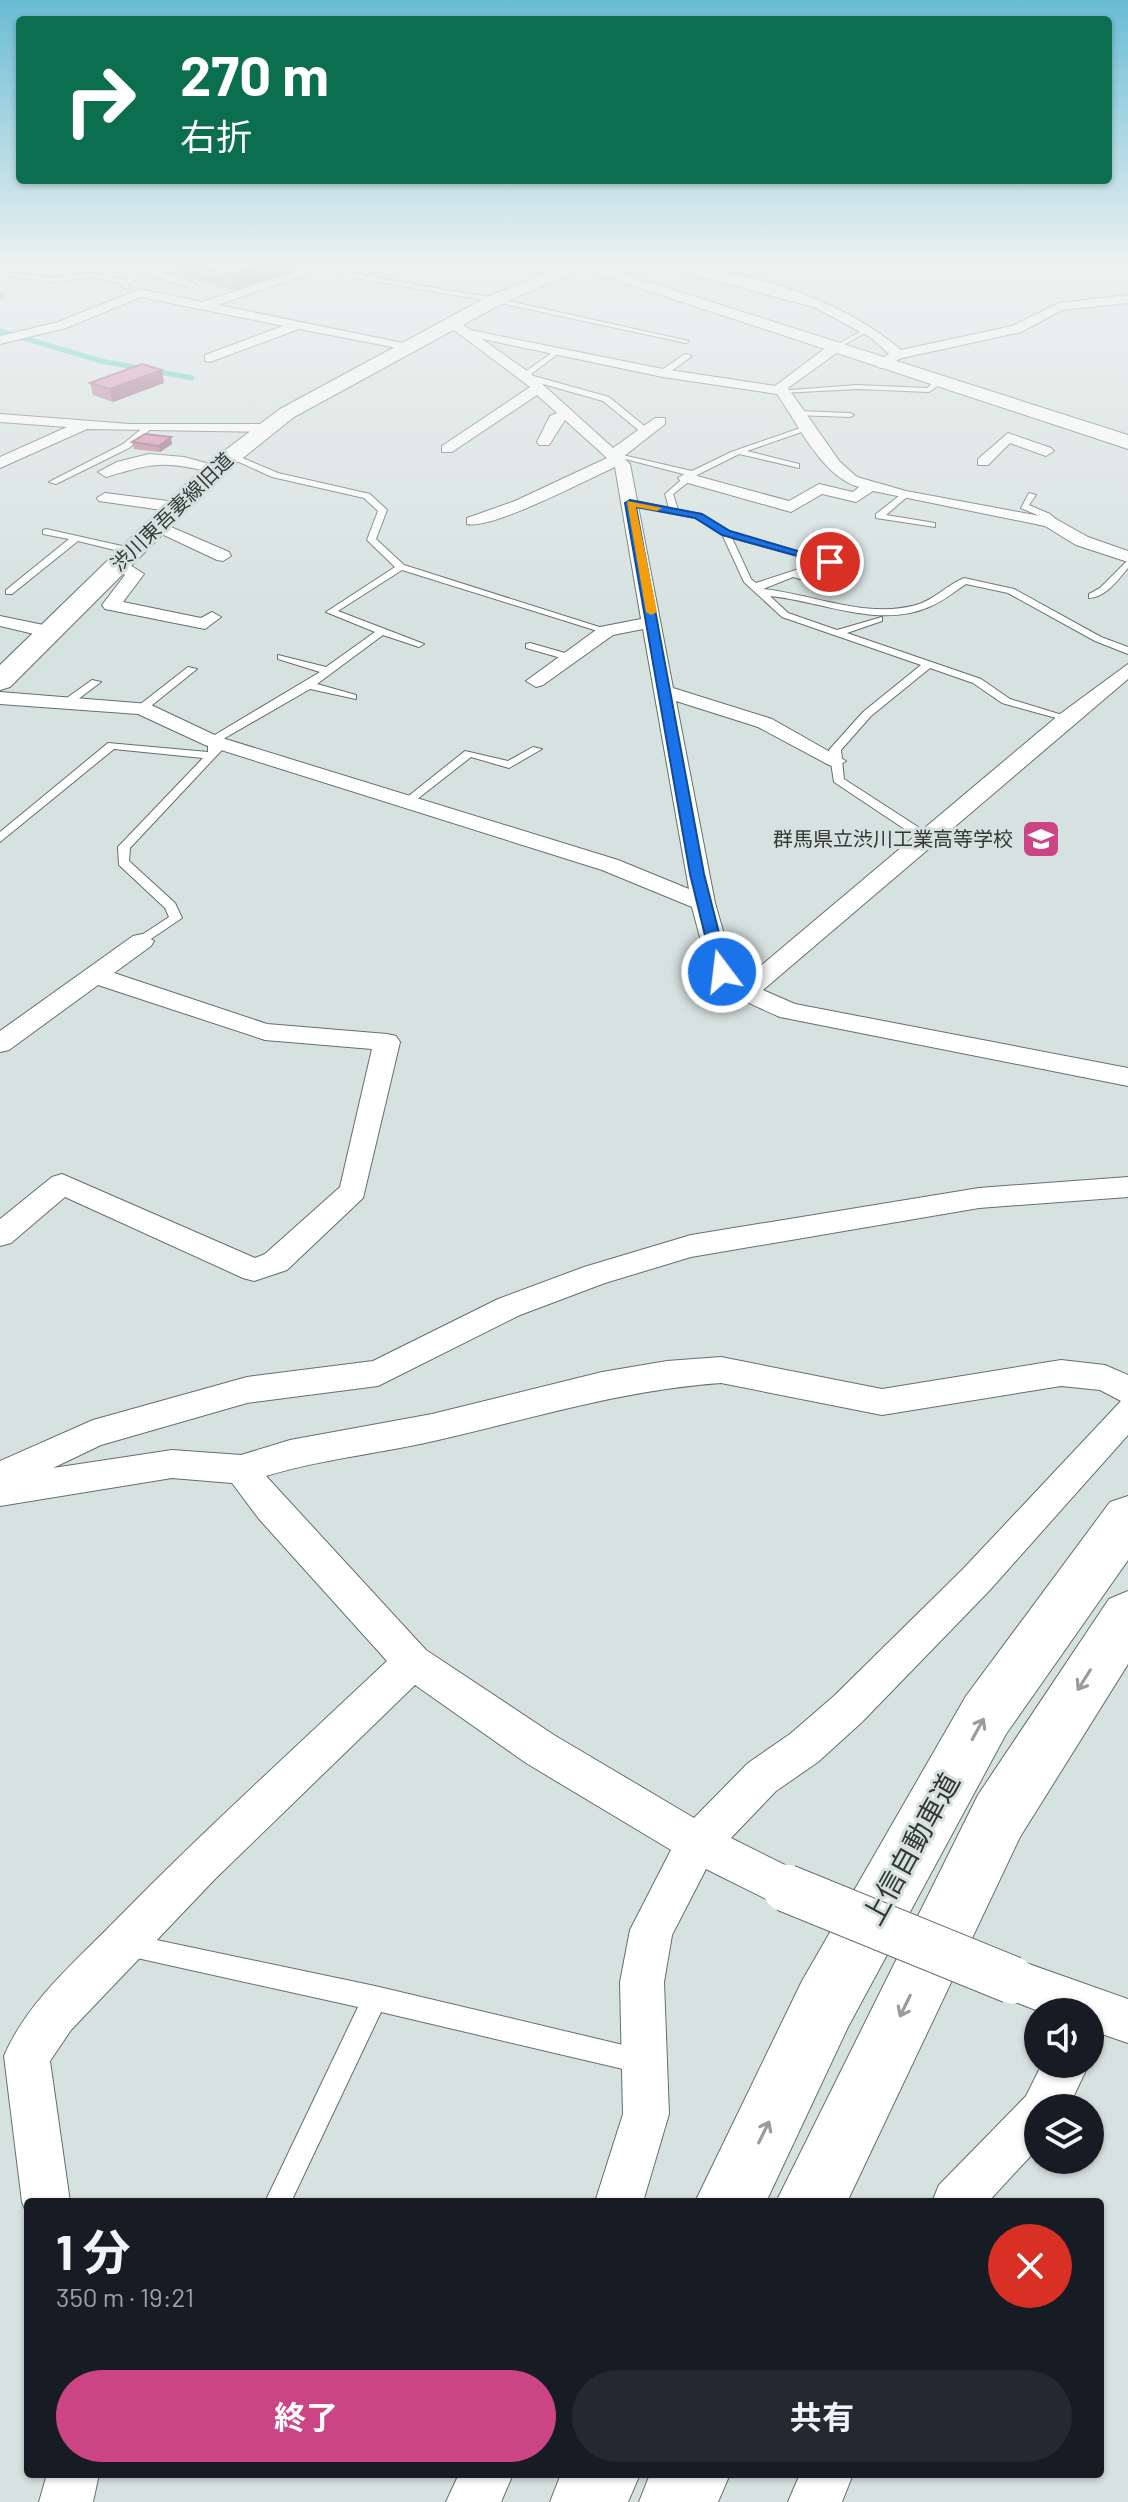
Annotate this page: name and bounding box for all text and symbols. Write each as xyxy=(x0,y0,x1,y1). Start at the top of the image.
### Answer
text: 270 m xyxy=(180,40,329,107)
icon: right xyxy=(48,48,152,152)
text: 右折 xyxy=(180,114,252,157)
street label: 渋川東吾妻線旧道 xyxy=(105,447,237,575)
pin xyxy=(796,528,864,596)
icon: arrive xyxy=(808,540,852,584)
school or university icon: 群馬県立渋川工業高等学校 xyxy=(1020,818,1062,860)
place label: 群馬県立渋川工業高等学校 xyxy=(773,826,1013,850)
position arrow xyxy=(680,930,764,1014)
one-way arrow xyxy=(1076,1669,1093,1691)
one-way arrow xyxy=(970,1718,986,1741)
street label: 上信自動車道 xyxy=(855,1767,966,1930)
one-way arrow xyxy=(897,1994,913,2018)
map controls xyxy=(1024,1998,1104,2174)
button: sound xyxy=(1024,1998,1104,2078)
button: layers xyxy=(1024,2094,1104,2174)
one-way arrow xyxy=(756,2120,772,2144)
text: 1 分 xyxy=(56,2222,131,2280)
button: close xyxy=(988,2224,1072,2308)
text: 350 m · 19:21 xyxy=(56,2281,194,2312)
button: 終了 xyxy=(56,2370,556,2462)
button: 共有 xyxy=(572,2370,1072,2462)

